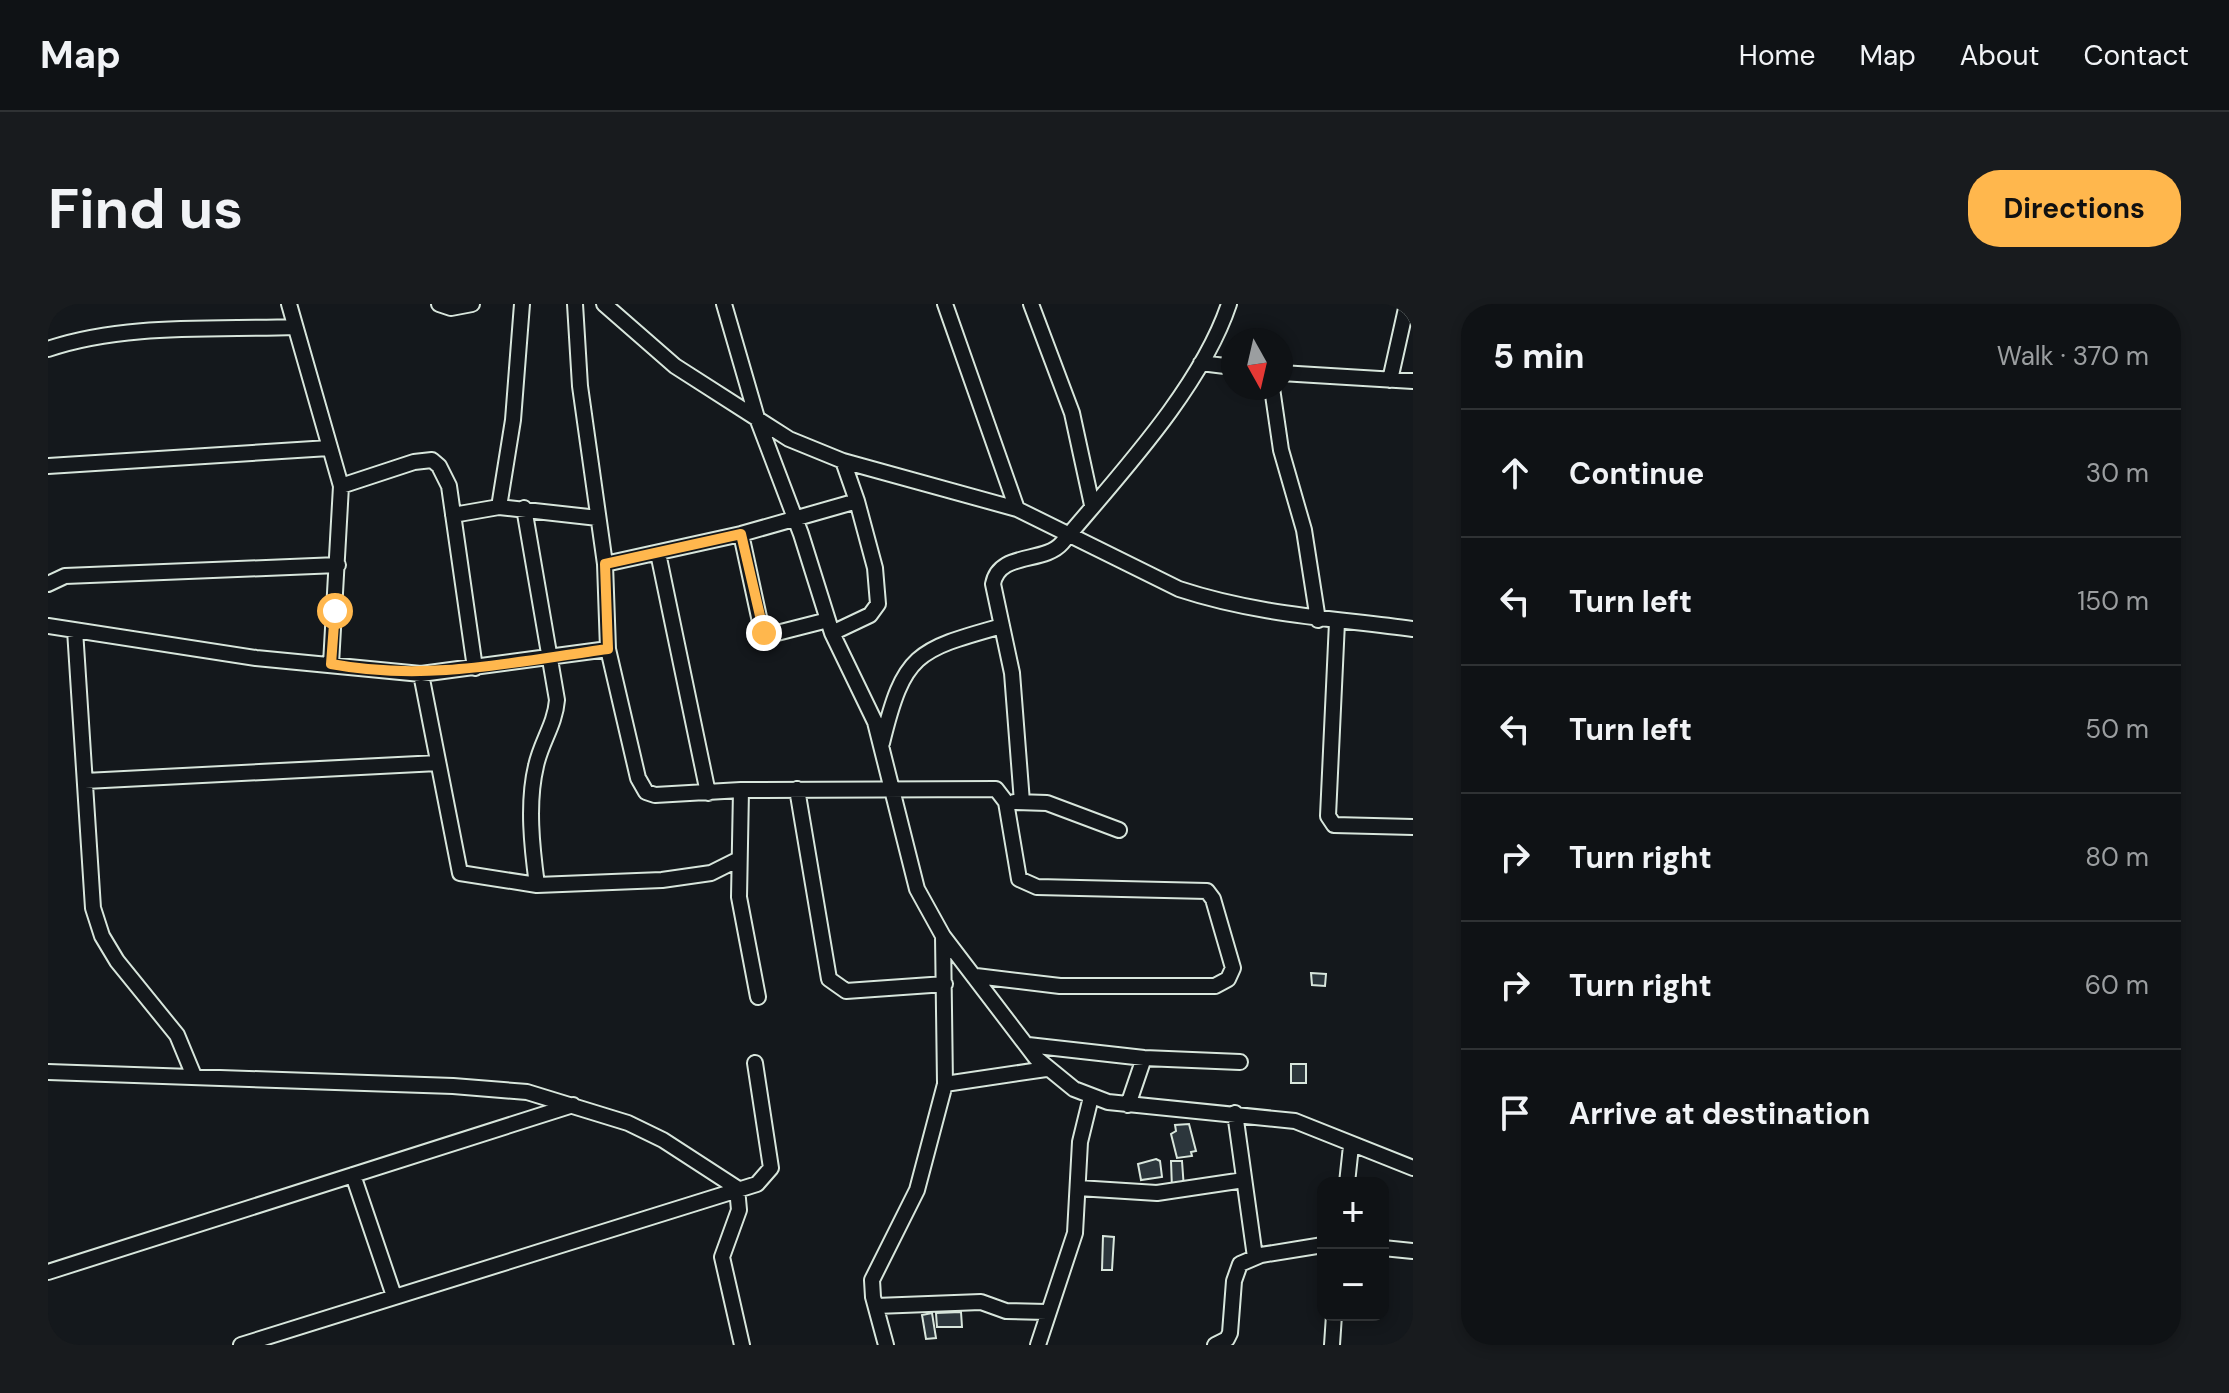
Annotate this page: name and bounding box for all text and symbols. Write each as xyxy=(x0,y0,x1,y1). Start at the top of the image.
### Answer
text: Map xyxy=(40,30,121,80)
text: Home xyxy=(1739,37,1815,74)
text: Map xyxy=(1859,37,1916,74)
text: About xyxy=(1960,37,2039,74)
text: Contact xyxy=(2083,37,2189,74)
button: Directions xyxy=(1968,170,2181,247)
text: Find us xyxy=(48,172,243,245)
north arrow xyxy=(1221,328,1293,400)
text: 5 min xyxy=(1493,334,1584,379)
text: Walk · 370 m xyxy=(1997,339,2149,373)
icon: ahead xyxy=(1493,451,1537,495)
text: Continue xyxy=(1569,454,1704,493)
text: 30 m xyxy=(2086,456,2149,490)
icon: left xyxy=(1493,579,1537,623)
text: Turn left xyxy=(1569,582,1692,621)
text: 150 m xyxy=(2077,584,2149,618)
route start xyxy=(317,593,353,629)
route end xyxy=(746,615,782,651)
icon: left xyxy=(1493,707,1537,751)
text: Turn left xyxy=(1569,710,1692,749)
text: 50 m xyxy=(2085,712,2149,746)
icon: right xyxy=(1493,835,1537,879)
text: Turn right xyxy=(1569,838,1712,877)
text: 80 m xyxy=(2085,840,2149,874)
icon: right xyxy=(1493,963,1537,1007)
text: Turn right xyxy=(1569,966,1712,1005)
text: 60 m xyxy=(2085,968,2149,1002)
icon: arrive xyxy=(1493,1091,1537,1135)
text: Arrive at destination xyxy=(1569,1094,1870,1133)
map controls xyxy=(1317,1177,1389,1321)
button: + xyxy=(1317,1177,1389,1249)
button: − xyxy=(1317,1249,1389,1321)

